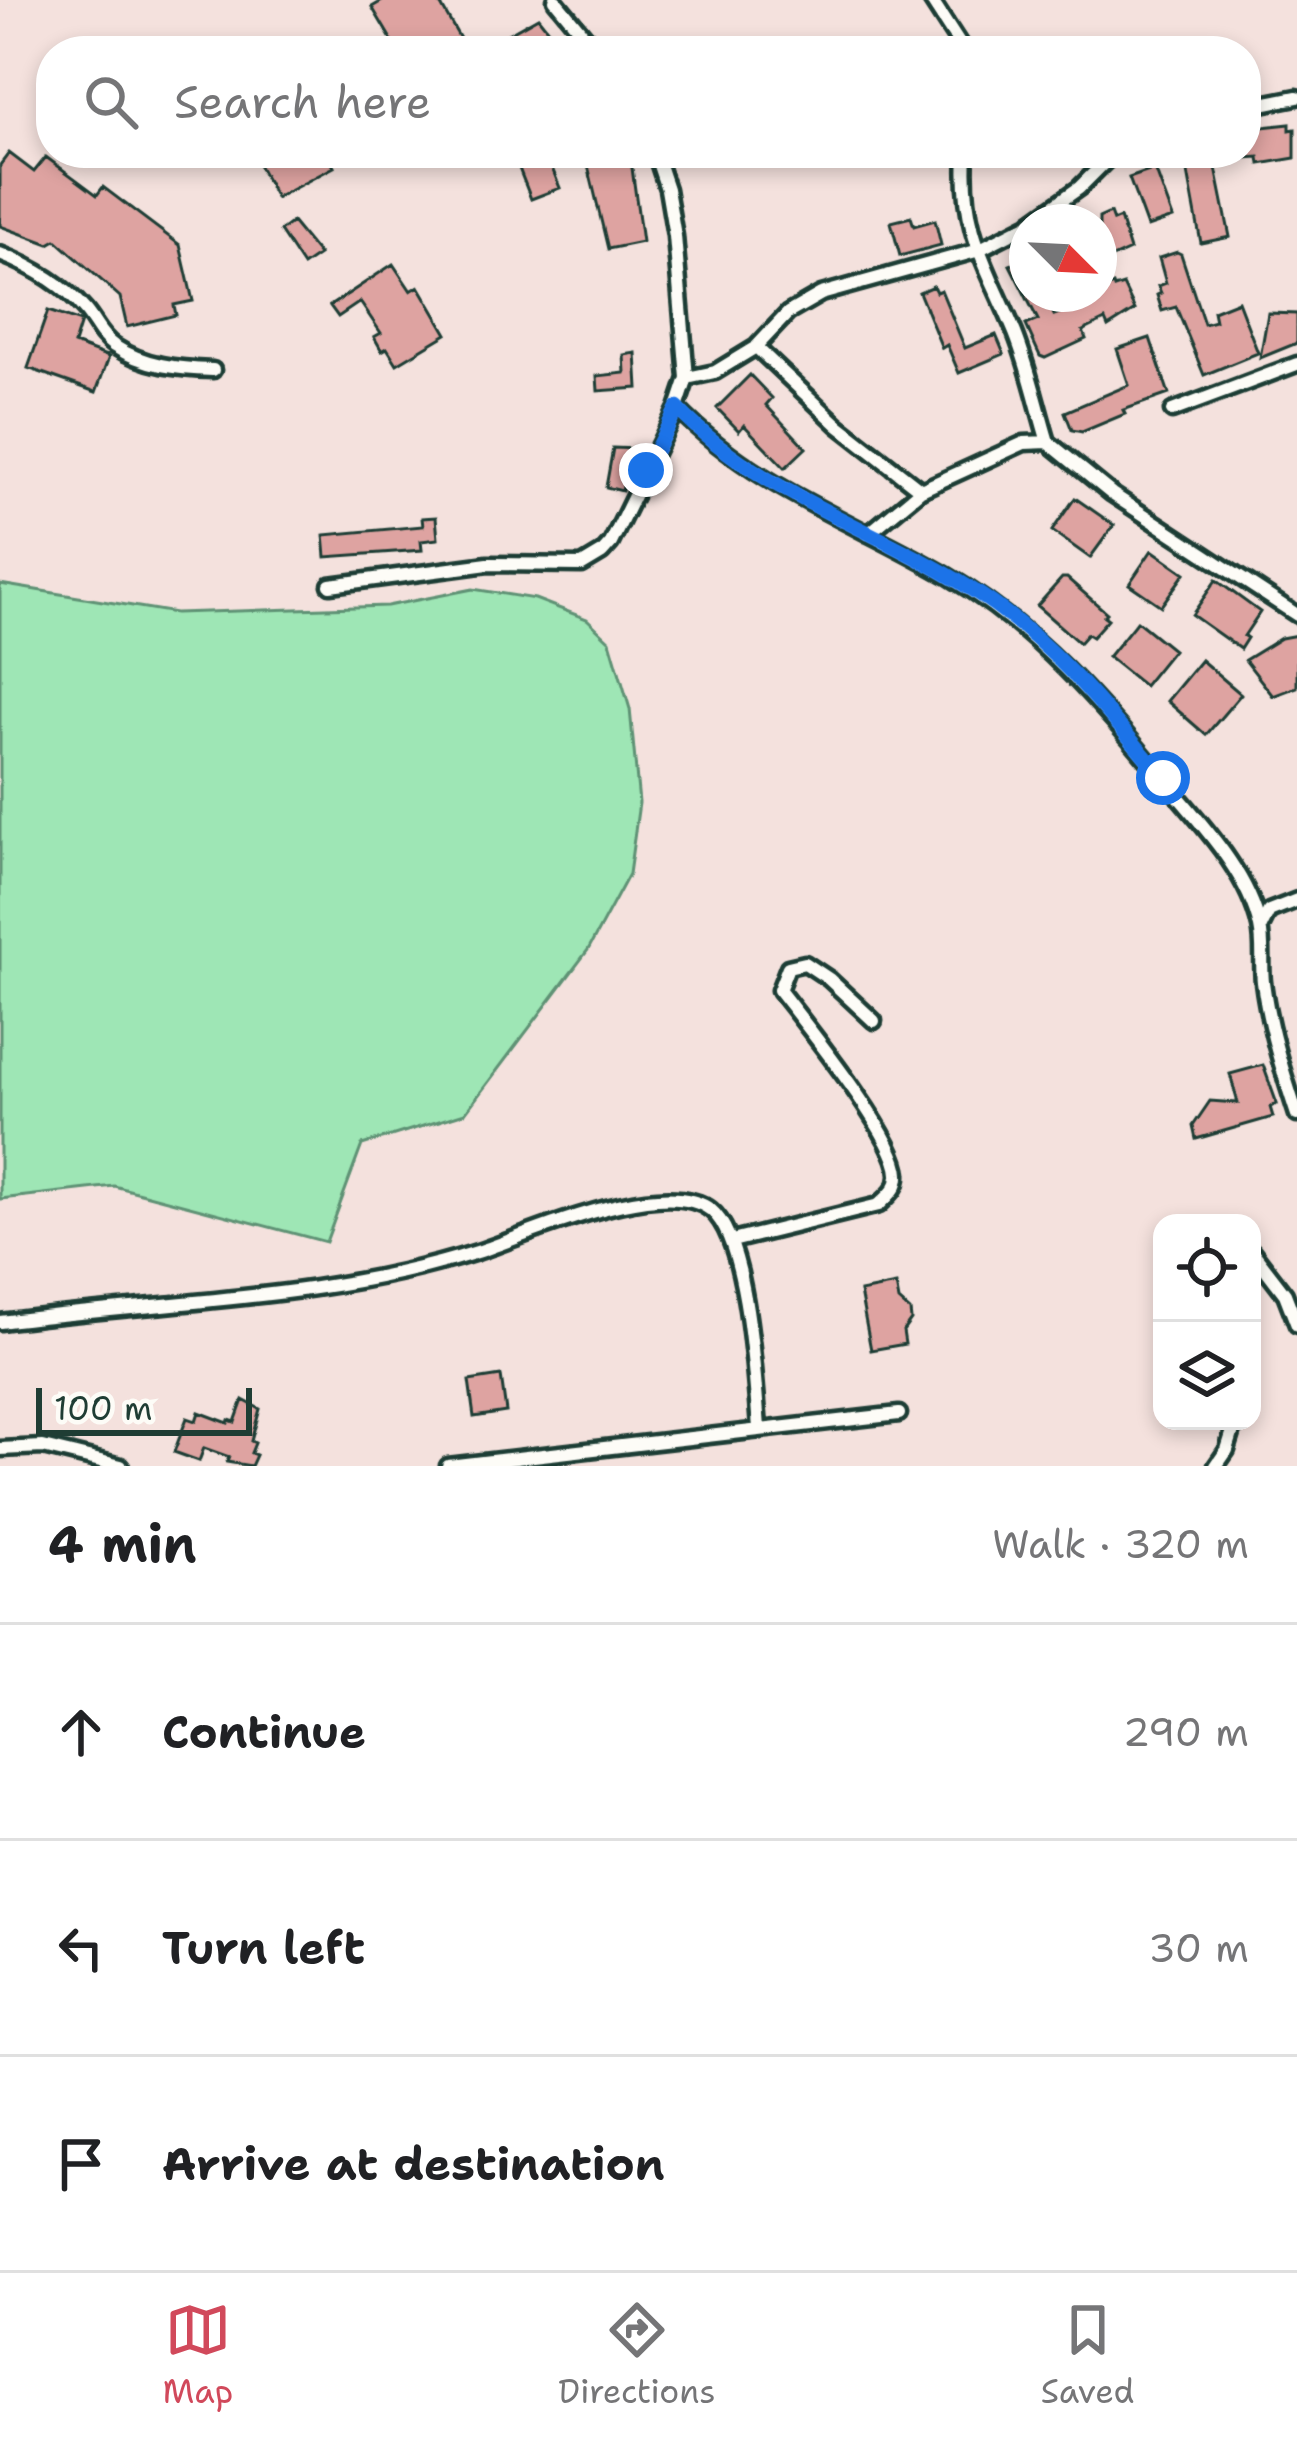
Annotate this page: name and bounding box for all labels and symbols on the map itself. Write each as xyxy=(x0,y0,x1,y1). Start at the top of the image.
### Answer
north arrow xyxy=(1009,204,1117,312)
route end xyxy=(619,443,673,497)
route start xyxy=(1136,751,1190,805)
scale bar xyxy=(36,1382,252,1435)

